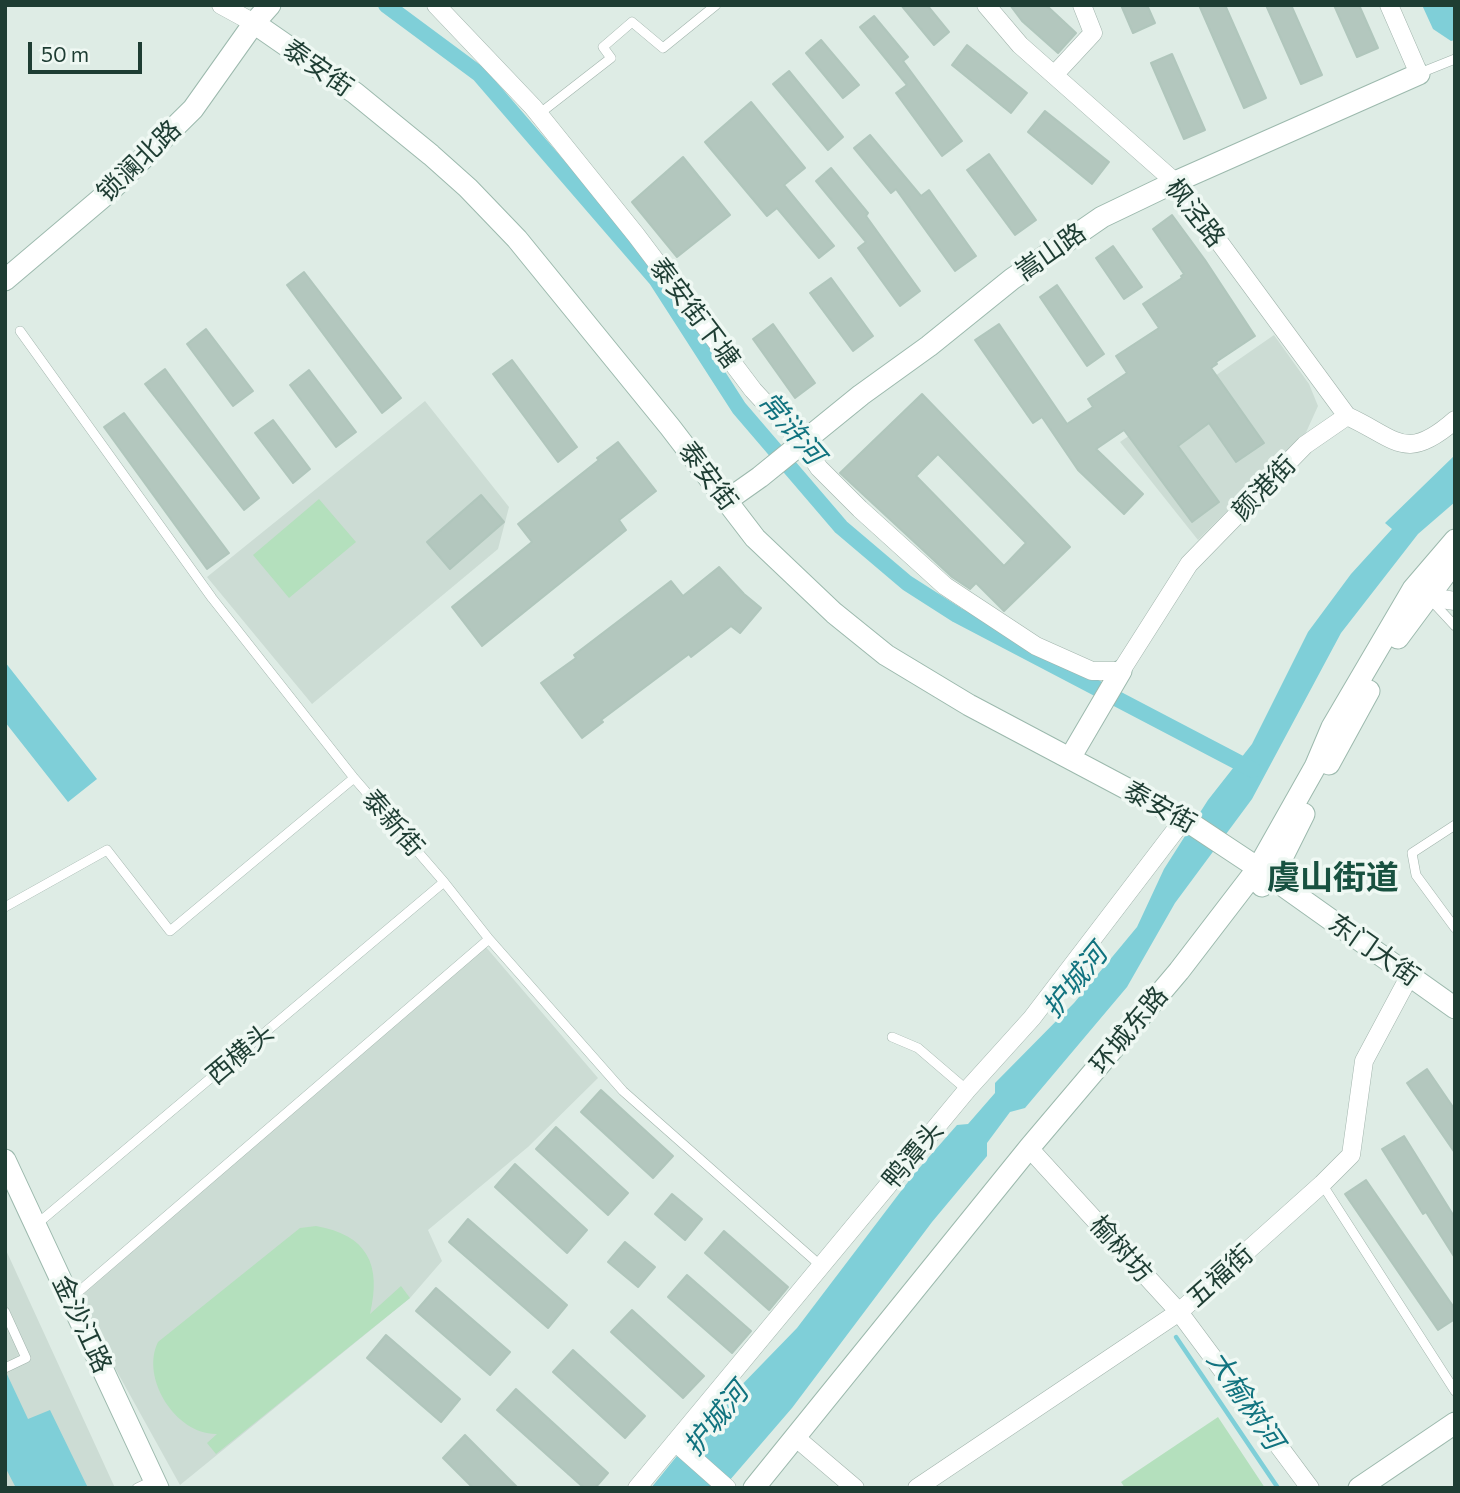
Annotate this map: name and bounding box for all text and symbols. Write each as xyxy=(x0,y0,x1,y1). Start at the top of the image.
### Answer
scale bar xyxy=(32,28,145,72)
street label: 泰安街 xyxy=(277,33,359,103)
text: 50 m xyxy=(41,41,89,66)
street label: 锁澜北路 xyxy=(91,114,187,208)
street label: 枫泾路 xyxy=(1159,173,1231,253)
street label: 嵩山路 xyxy=(1010,217,1092,287)
street label: 泰安街下塘 xyxy=(643,252,747,374)
water label: 常浒河 xyxy=(751,385,831,471)
street label: 泰安街 xyxy=(672,435,744,517)
street label: 颜港街 xyxy=(1226,449,1302,527)
street label: 泰安街 xyxy=(1118,774,1202,840)
street label: 泰新街 xyxy=(356,783,430,863)
district label: 虞山街道 xyxy=(1267,858,1399,898)
street label: 东门大街 xyxy=(1322,907,1426,993)
water label: 护城河 xyxy=(1036,938,1114,1024)
street label: 环城东路 xyxy=(1084,980,1174,1080)
street label: 西横头 xyxy=(200,1017,280,1091)
street label: 鸭潭头 xyxy=(876,1115,950,1195)
street label: 榆树坊 xyxy=(1083,1210,1159,1288)
street label: 五福街 xyxy=(1181,1238,1259,1314)
street label: 金沙江路 xyxy=(46,1270,118,1378)
water label: 大榆树河 xyxy=(1200,1344,1290,1456)
water label: 护城河 xyxy=(677,1376,755,1462)

